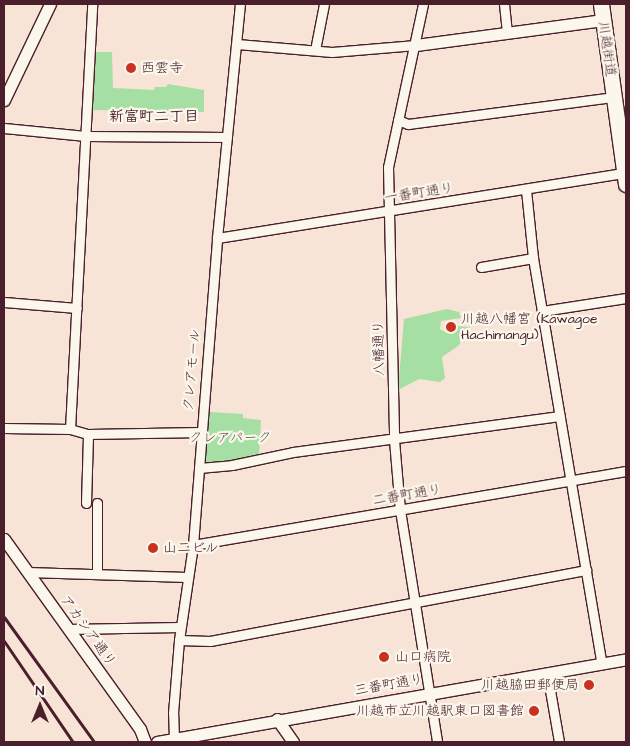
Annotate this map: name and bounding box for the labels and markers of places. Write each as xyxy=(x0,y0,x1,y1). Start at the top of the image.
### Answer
place label: 西雲寺 xyxy=(141,60,183,76)
marker: 西雲寺 xyxy=(125,62,137,74)
place label: 川越八幡宮 (Kawagoe Hachimangu) xyxy=(461,311,597,344)
marker: 川越八幡宮 (Kawagoe Hachimangu) xyxy=(445,321,457,333)
place label: 山二ビル xyxy=(163,540,219,556)
marker: 山二ビル xyxy=(147,542,159,554)
place label: 山口病院 xyxy=(395,649,451,665)
marker: 山口病院 xyxy=(377,650,391,664)
place label: 川越脇田郵便局 xyxy=(481,677,579,693)
marker: 川越脇田郵便局 xyxy=(583,679,595,691)
place label: 川越市立川越駅東口図書館 xyxy=(356,703,524,719)
marker: 川越市立川越駅東口図書館 xyxy=(528,705,540,717)

